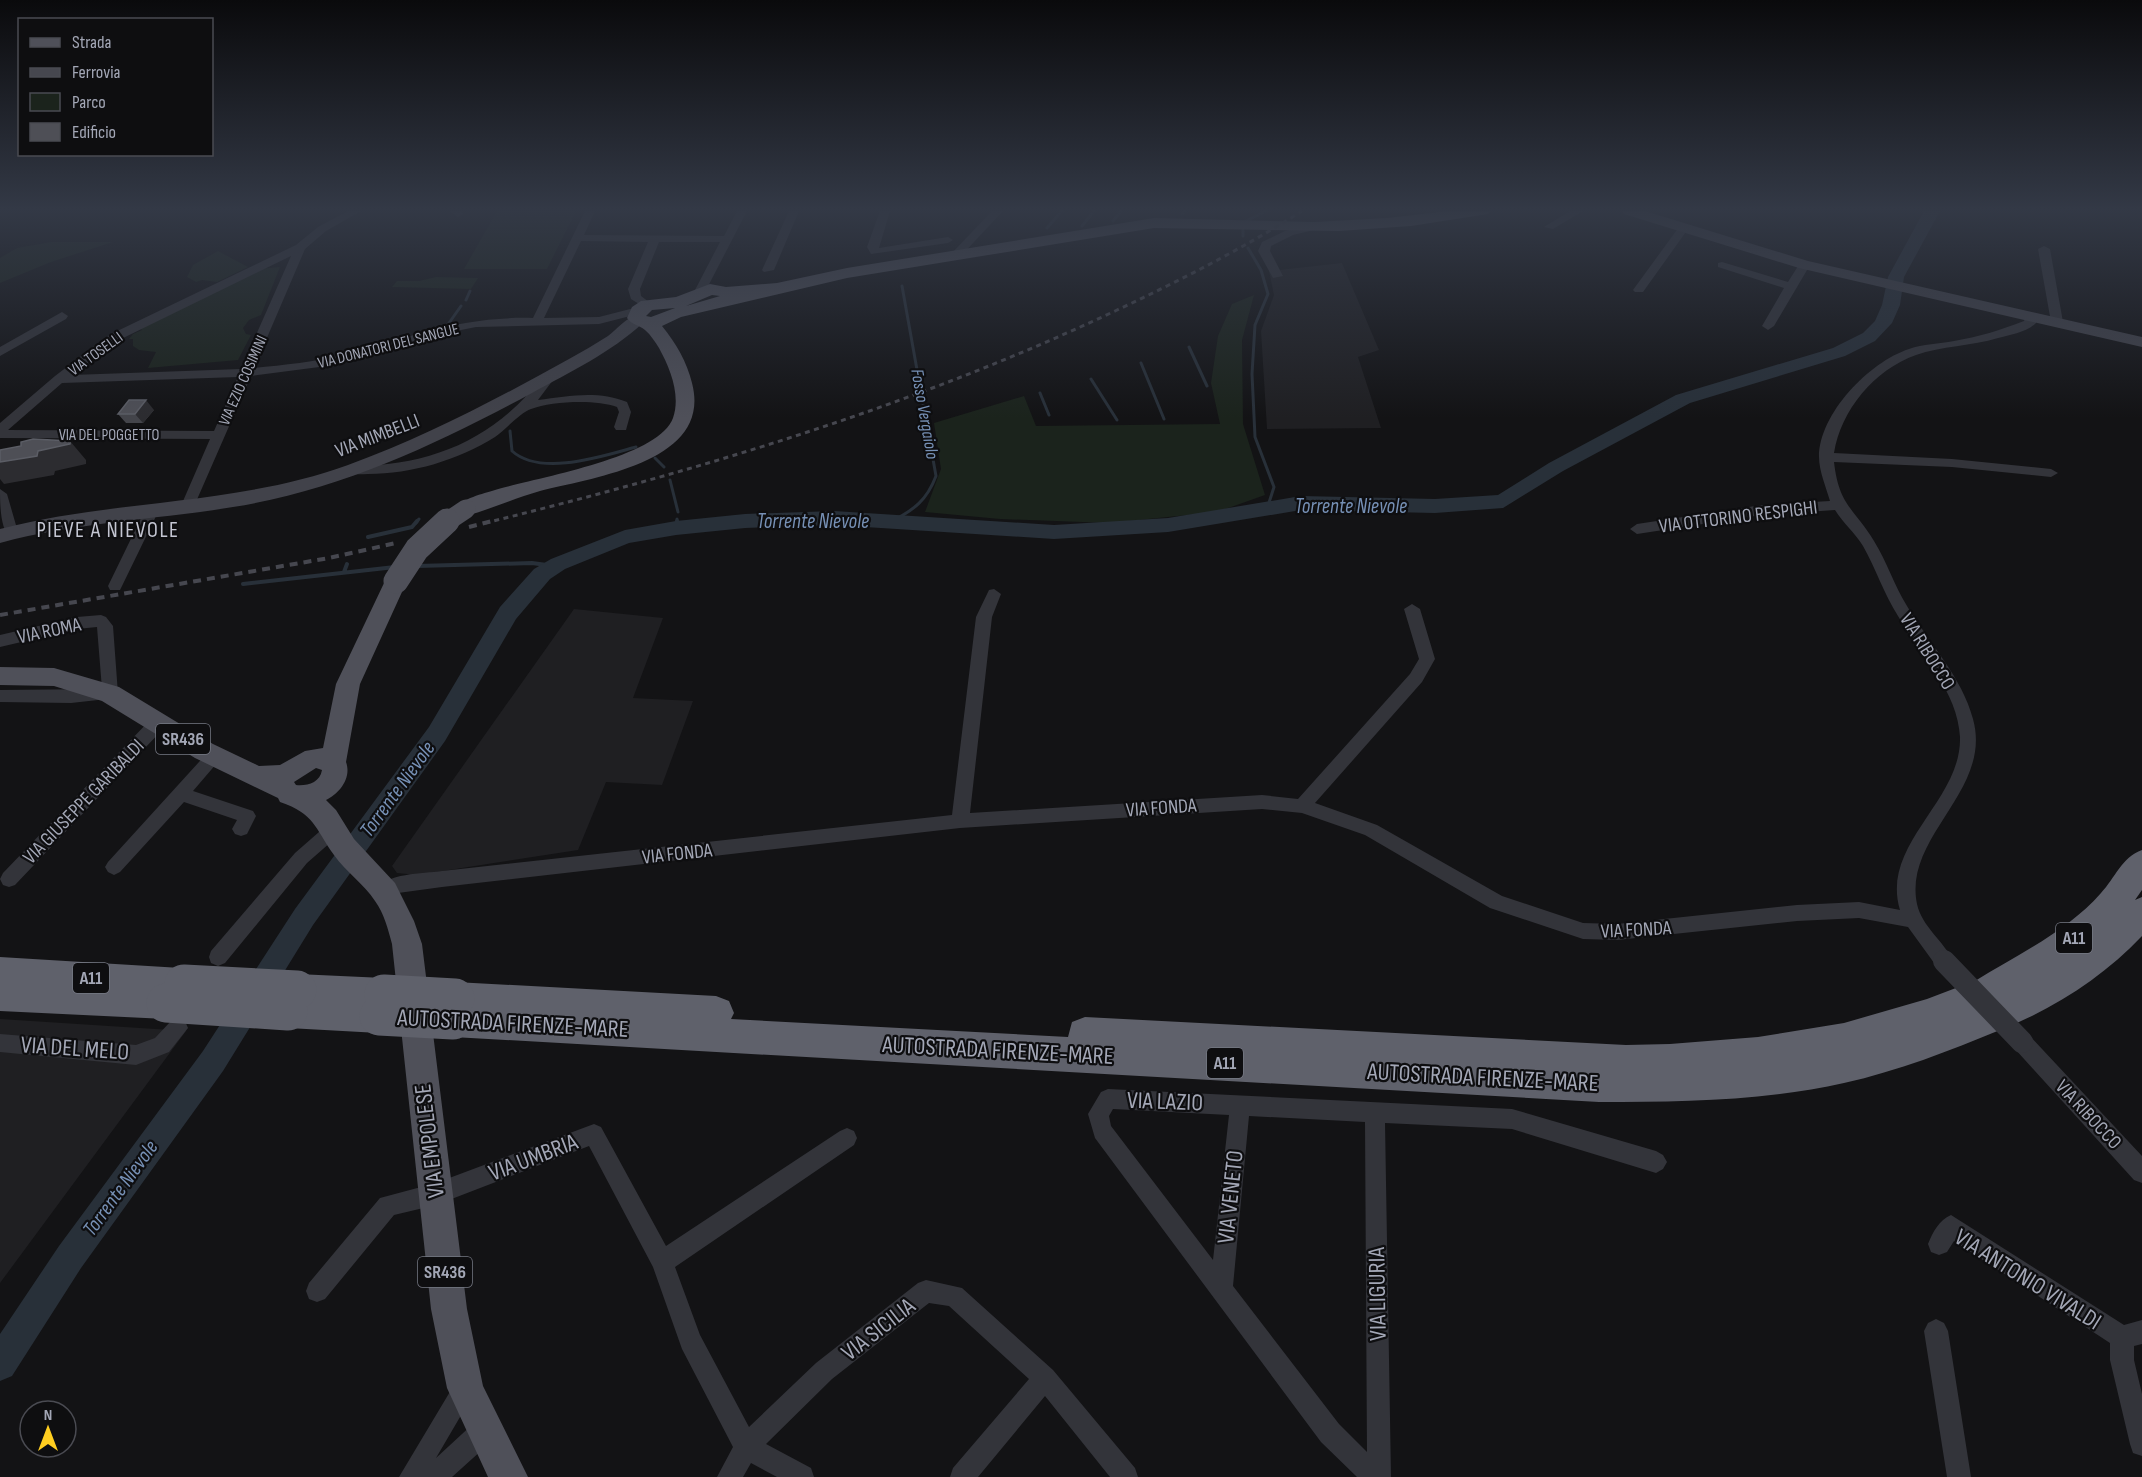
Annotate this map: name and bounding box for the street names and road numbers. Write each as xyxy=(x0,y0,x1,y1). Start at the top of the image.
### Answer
street label: VIA DONATORI DEL SANGUE xyxy=(316,320,461,373)
street label: VIA TOSELLI xyxy=(65,328,127,380)
street label: VIA EZIO COSIMINI xyxy=(215,333,272,429)
street label: VIA MIMBELLI xyxy=(332,409,423,463)
street label: VIA DEL POGGETTO xyxy=(59,426,159,445)
street label: VIA OTTORINO RESPIGHI xyxy=(1658,495,1819,539)
street label: VIA RIBOCCO xyxy=(1894,609,1960,694)
street label: VIA ROMA xyxy=(15,612,84,649)
road number: SR436 xyxy=(156,724,210,754)
street label: VIA GIUSEPPE GARIBALDI xyxy=(18,734,149,869)
street label: VIA FONDA xyxy=(1125,794,1198,822)
street label: VIA FONDA xyxy=(641,838,714,870)
street label: VIA FONDA xyxy=(1600,916,1672,944)
road number: A11 xyxy=(2056,923,2092,953)
road number: A11 xyxy=(73,963,109,993)
street label: AUTOSTRADA FIRENZE-MARE xyxy=(396,1003,629,1044)
street label: VIA DEL MELO xyxy=(20,1030,130,1067)
street label: AUTOSTRADA FIRENZE-MARE xyxy=(881,1030,1114,1071)
road number: A11 xyxy=(1207,1048,1243,1078)
street label: AUTOSTRADA FIRENZE-MARE xyxy=(1366,1057,1599,1098)
street label: VIA RIBOCCO xyxy=(2050,1075,2126,1154)
street label: VIA EMPOLESE xyxy=(408,1082,451,1200)
street label: VIA LAZIO xyxy=(1126,1086,1204,1117)
street label: VIA UMBRIA xyxy=(485,1127,582,1188)
street label: VIA VENETO xyxy=(1211,1149,1250,1245)
street label: VIA ANTONIO VIVALDI xyxy=(1949,1223,2107,1336)
street label: VIA LIGURIA xyxy=(1362,1246,1393,1341)
road number: SR436 xyxy=(418,1257,472,1287)
street label: VIA SICILIA xyxy=(836,1291,921,1367)

